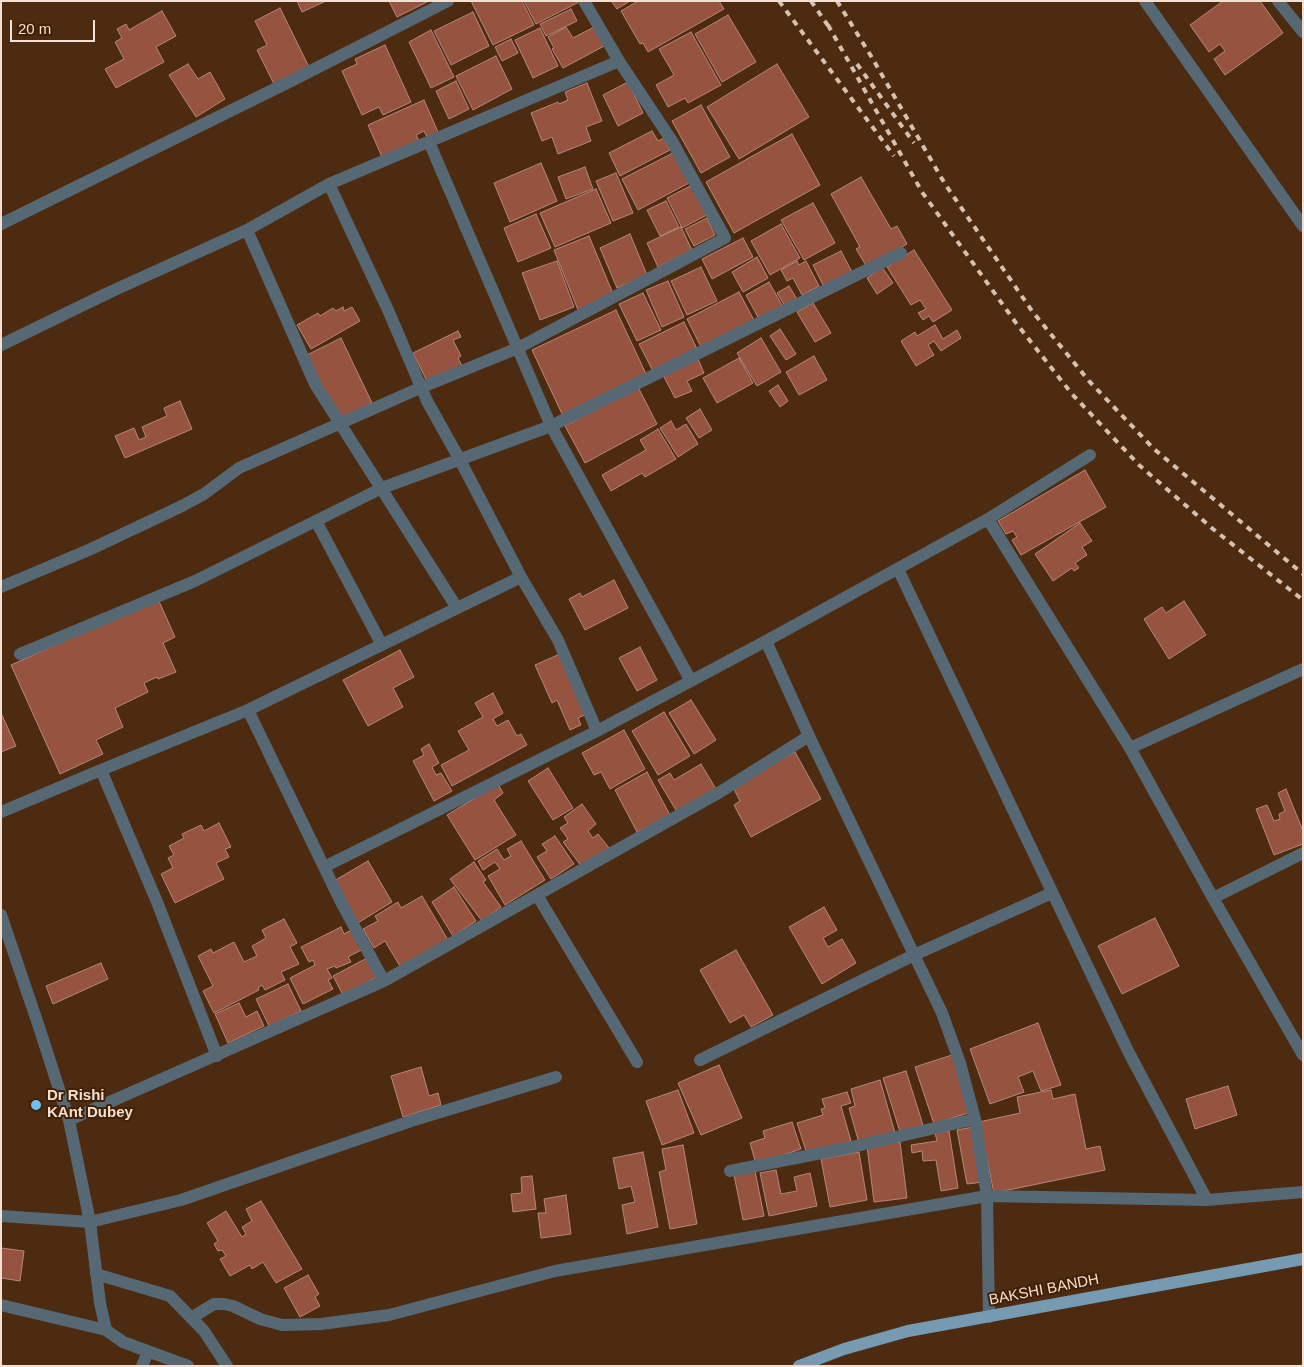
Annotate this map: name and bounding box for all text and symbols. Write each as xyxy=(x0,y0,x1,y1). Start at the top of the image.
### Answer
scale bar xyxy=(12,10,98,42)
text: 20 m xyxy=(18,20,51,37)
place label: Dr Rishi KAnt Dubey xyxy=(47,1087,133,1122)
marker: Dr Rishi KAnt Dubey xyxy=(29,1098,43,1112)
street label: BAKSHI BANDH xyxy=(987,1271,1101,1309)

